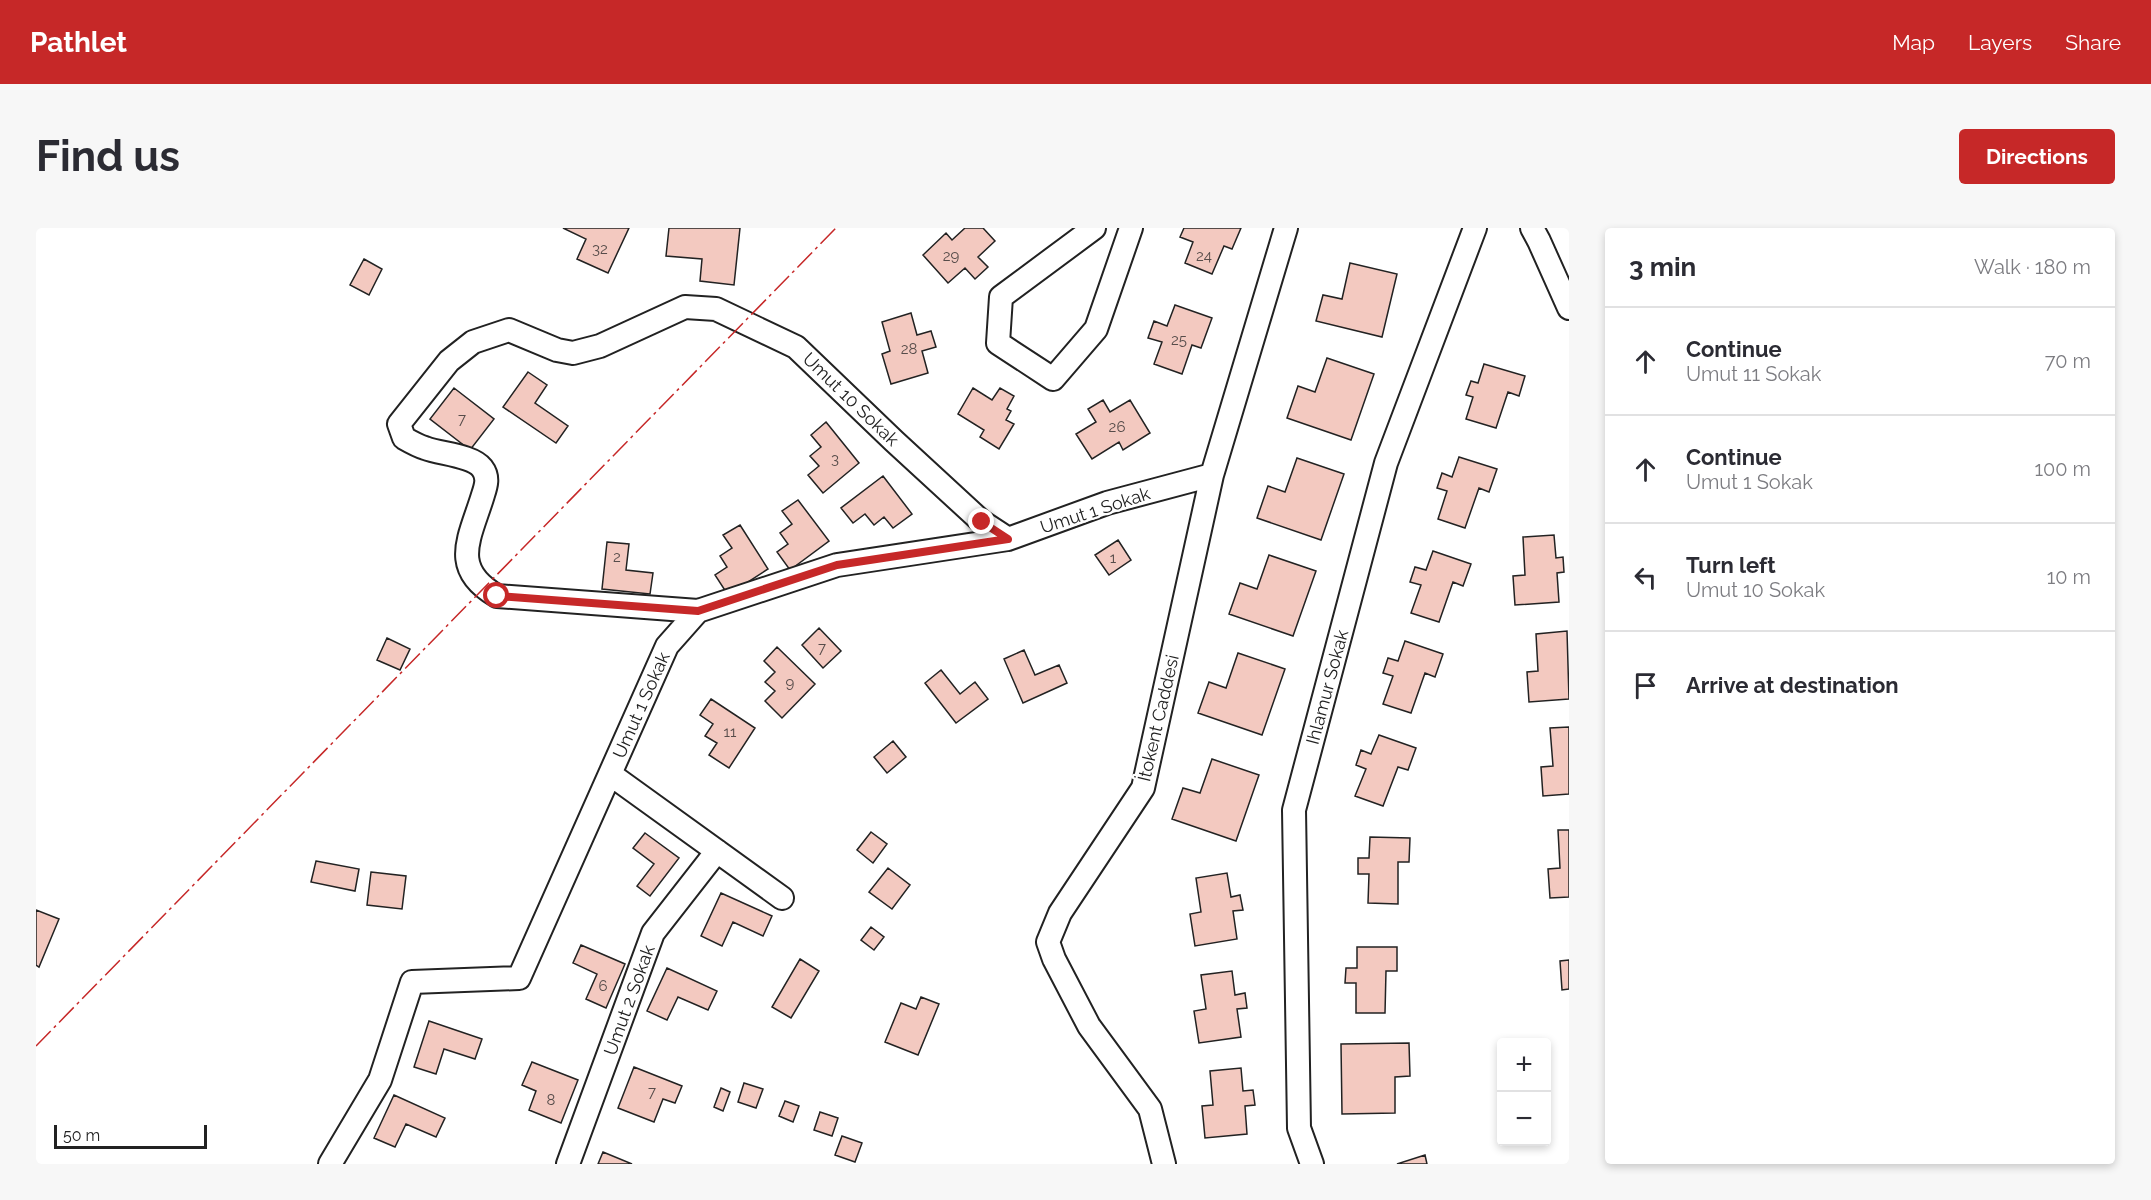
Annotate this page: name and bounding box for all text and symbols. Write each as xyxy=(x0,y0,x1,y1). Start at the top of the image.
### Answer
text: Pathlet xyxy=(30,26,127,59)
text: Map xyxy=(1892,30,1935,55)
text: Layers xyxy=(1968,30,2032,55)
text: Share xyxy=(2065,30,2121,55)
button: Directions xyxy=(1959,129,2115,184)
text: Find us xyxy=(36,132,180,181)
house number: 32 xyxy=(592,240,608,258)
house number: 29 xyxy=(943,247,960,265)
house number: 24 xyxy=(1196,247,1212,265)
text: 3 min xyxy=(1629,252,1696,282)
text: Walk · 180 m xyxy=(1974,255,2091,279)
house number: 25 xyxy=(1171,331,1187,349)
text: Continue xyxy=(1686,336,1782,362)
house number: 28 xyxy=(901,340,917,358)
icon: ahead xyxy=(1629,345,1662,378)
street label: Umut 10 Sokak xyxy=(799,348,904,450)
text: 70 m xyxy=(2045,349,2091,373)
text: Umut 11 Sokak xyxy=(1686,362,1821,386)
house number: 7 xyxy=(458,410,466,428)
house number: 26 xyxy=(1109,418,1125,436)
text: Continue xyxy=(1686,444,1782,470)
house number: 3 xyxy=(831,450,839,468)
icon: ahead xyxy=(1629,453,1662,486)
text: 100 m xyxy=(2034,457,2091,481)
text: Umut 1 Sokak xyxy=(1686,470,1813,494)
street label: Umut 1 Sokak xyxy=(1037,482,1153,538)
route end xyxy=(968,508,994,534)
house number: 2 xyxy=(613,548,621,566)
house number: 1 xyxy=(1110,549,1117,567)
text: Turn left xyxy=(1686,552,1776,578)
icon: left xyxy=(1629,561,1662,594)
text: 10 m xyxy=(2047,565,2091,589)
text: Umut 10 Sokak xyxy=(1686,578,1825,602)
route start xyxy=(483,582,509,608)
street label: Ihlamur Sokak xyxy=(1302,627,1353,747)
house number: 7 xyxy=(818,639,826,657)
street label: Umut 1 Sokak xyxy=(608,648,674,761)
street label: İtokent Caddesi xyxy=(1133,653,1183,783)
icon: arrive xyxy=(1629,669,1662,702)
text: Arrive at destination xyxy=(1686,672,1899,698)
house number: 9 xyxy=(786,674,795,692)
house number: 11 xyxy=(724,723,737,741)
street label: Umut 2 Sokak xyxy=(599,942,659,1058)
house number: 6 xyxy=(598,977,608,995)
map controls xyxy=(1497,1038,1551,1146)
button: + xyxy=(1497,1038,1551,1092)
house number: 7 xyxy=(648,1083,656,1101)
house number: 8 xyxy=(547,1091,556,1109)
button: − xyxy=(1497,1092,1551,1146)
scale bar xyxy=(54,1122,207,1150)
text: 50 m xyxy=(63,1126,100,1145)

